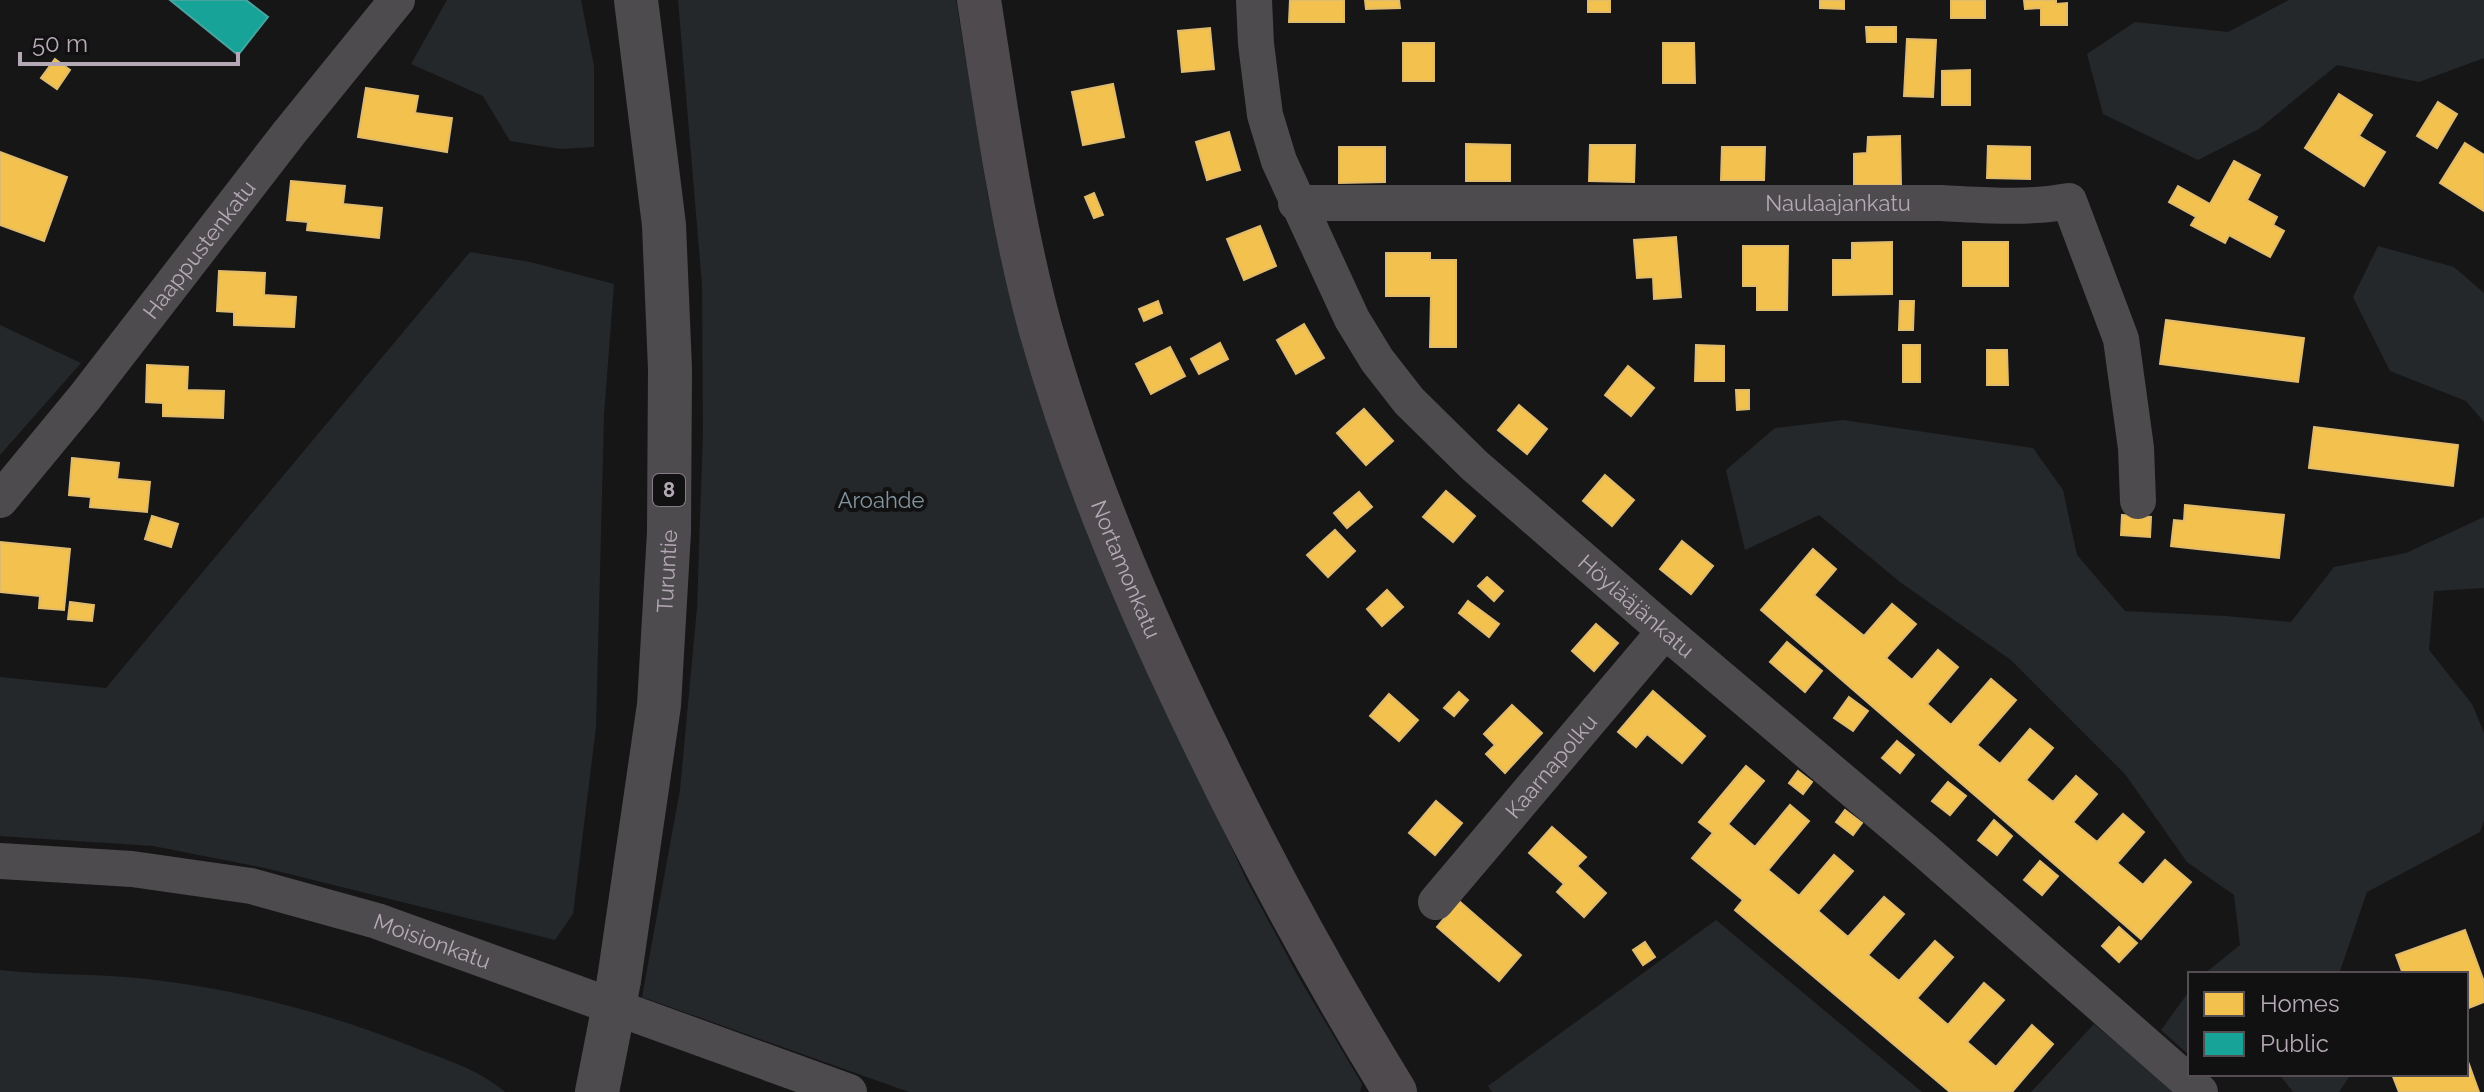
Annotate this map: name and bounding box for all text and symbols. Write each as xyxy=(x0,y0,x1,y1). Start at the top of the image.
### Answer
scale bar xyxy=(20,16,238,66)
text: 50 m xyxy=(32,29,88,58)
street label: Haappustenkatu xyxy=(137,175,261,324)
street label: Naulaajankatu xyxy=(1765,190,1911,216)
road number: 8 xyxy=(653,474,685,506)
park label: Aroahde xyxy=(838,487,924,513)
street label: Nortamonkatu xyxy=(1086,496,1167,642)
street label: Turuntie xyxy=(651,529,682,613)
street label: Höylääjänkatu xyxy=(1573,549,1699,663)
street label: Kaarnapolku xyxy=(1500,709,1602,823)
street label: Moisionkatu xyxy=(370,908,494,974)
legend xyxy=(2188,972,2468,1076)
text: Homes xyxy=(2260,989,2340,1018)
text: Public xyxy=(2260,1029,2329,1058)

